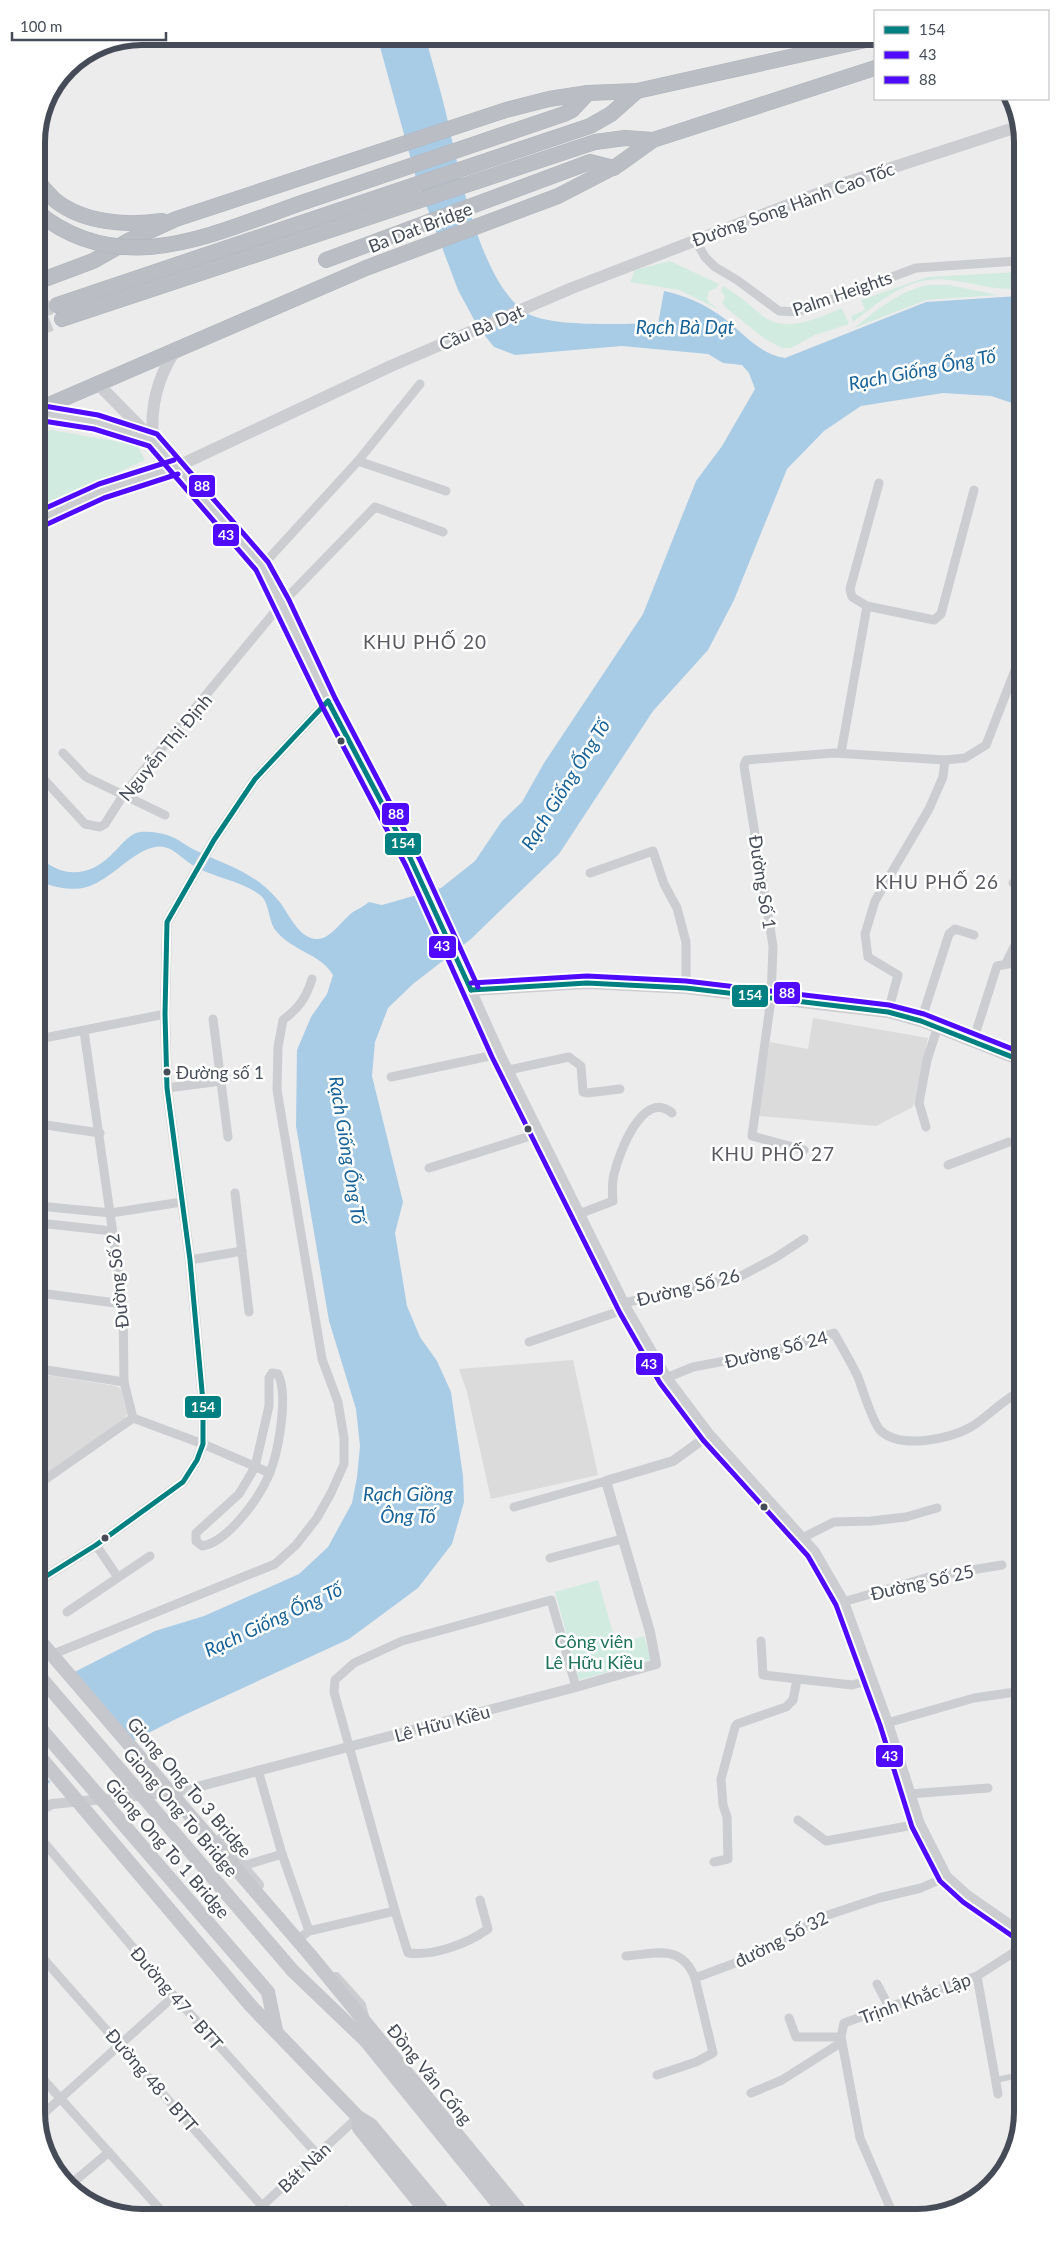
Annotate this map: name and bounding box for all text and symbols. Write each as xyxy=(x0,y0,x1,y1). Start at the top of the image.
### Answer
scale bar xyxy=(12,10,166,42)
legend xyxy=(874,10,1049,100)
text: 100 m xyxy=(20,17,62,35)
text: 154 xyxy=(919,20,945,38)
text: 43 xyxy=(919,45,936,63)
text: 88 xyxy=(919,70,936,88)
street label: Đường Song Hành Cao Tốc xyxy=(689,157,898,251)
street label: Ba Dat Bridge xyxy=(365,197,475,257)
street label: Palm Heights xyxy=(789,266,895,320)
street label: Cầu Bà Dạt xyxy=(436,299,527,355)
water label: Rạch Bà Dạt xyxy=(636,315,735,338)
water label: Rạch Giống Ống Tố xyxy=(846,343,1000,395)
line badge: 88 xyxy=(188,474,216,498)
text: 88 xyxy=(194,477,210,494)
line badge: 43 xyxy=(212,523,240,547)
text: 43 xyxy=(218,526,234,543)
district label: KHU PHỐ 20 xyxy=(363,630,487,653)
street label: Nguyễn Thị Định xyxy=(114,689,216,805)
water label: Rạch Giống Ống Tố xyxy=(516,713,616,854)
unlabelled marker xyxy=(336,736,346,746)
line badge: 88 xyxy=(381,802,410,826)
text: 88 xyxy=(388,805,404,822)
line badge: 154 xyxy=(384,832,422,856)
street label: Đường Số 1 xyxy=(745,833,781,931)
text: 154 xyxy=(391,834,415,851)
district label: KHU PHỐ 26 xyxy=(875,870,999,893)
line badge: 43 xyxy=(428,935,457,959)
text: 43 xyxy=(434,937,450,954)
line badge: 88 xyxy=(773,981,801,1005)
line badge: 154 xyxy=(731,984,769,1008)
text: 88 xyxy=(779,984,795,1001)
text: 154 xyxy=(738,986,762,1003)
place label: Đường số 1 xyxy=(176,1062,264,1083)
marker: Đường số 1 xyxy=(162,1067,172,1077)
water label: Rạch Giống Ống Tố xyxy=(325,1074,371,1228)
unlabelled marker xyxy=(523,1124,533,1134)
district label: KHU PHỐ 27 xyxy=(711,1142,835,1165)
street label: Đường Số 2 xyxy=(101,1233,133,1329)
street label: Đường Số 26 xyxy=(634,1264,742,1310)
street label: Đường Số 24 xyxy=(722,1326,830,1372)
line badge: 43 xyxy=(635,1352,664,1376)
text: 43 xyxy=(641,1355,657,1372)
line badge: 154 xyxy=(184,1395,222,1419)
text: 154 xyxy=(191,1398,215,1415)
water label: Rạch Giồng Ông Tố xyxy=(363,1482,454,1527)
unlabelled marker xyxy=(759,1502,769,1512)
unlabelled marker xyxy=(100,1533,110,1543)
street label: Đường Số 25 xyxy=(868,1559,976,1605)
water label: Rạch Giống Ống Tố xyxy=(200,1576,348,1661)
park label: Công viên Lê Hữu Kiều xyxy=(545,1630,643,1673)
street label: Lê Hữu Kiều xyxy=(392,1700,492,1746)
street label: Giong Ong To 3 Bridge xyxy=(123,1712,257,1862)
street label: Giong Ong To Bridge xyxy=(119,1743,243,1881)
line badge: 43 xyxy=(875,1744,904,1768)
text: 43 xyxy=(882,1747,898,1764)
street label: Giong Ong To 1 Bridge xyxy=(101,1773,235,1923)
street label: đường Số 32 xyxy=(731,1906,831,1972)
street label: Đường 47 - BTT xyxy=(126,1942,228,2054)
street label: Trịnh Khắc Lập xyxy=(856,1968,974,2028)
street label: Đồng Văn Cống xyxy=(383,2019,477,2129)
street label: Đường 48 - BTT xyxy=(101,2024,203,2136)
street label: Bát Nàn xyxy=(273,2137,335,2197)

